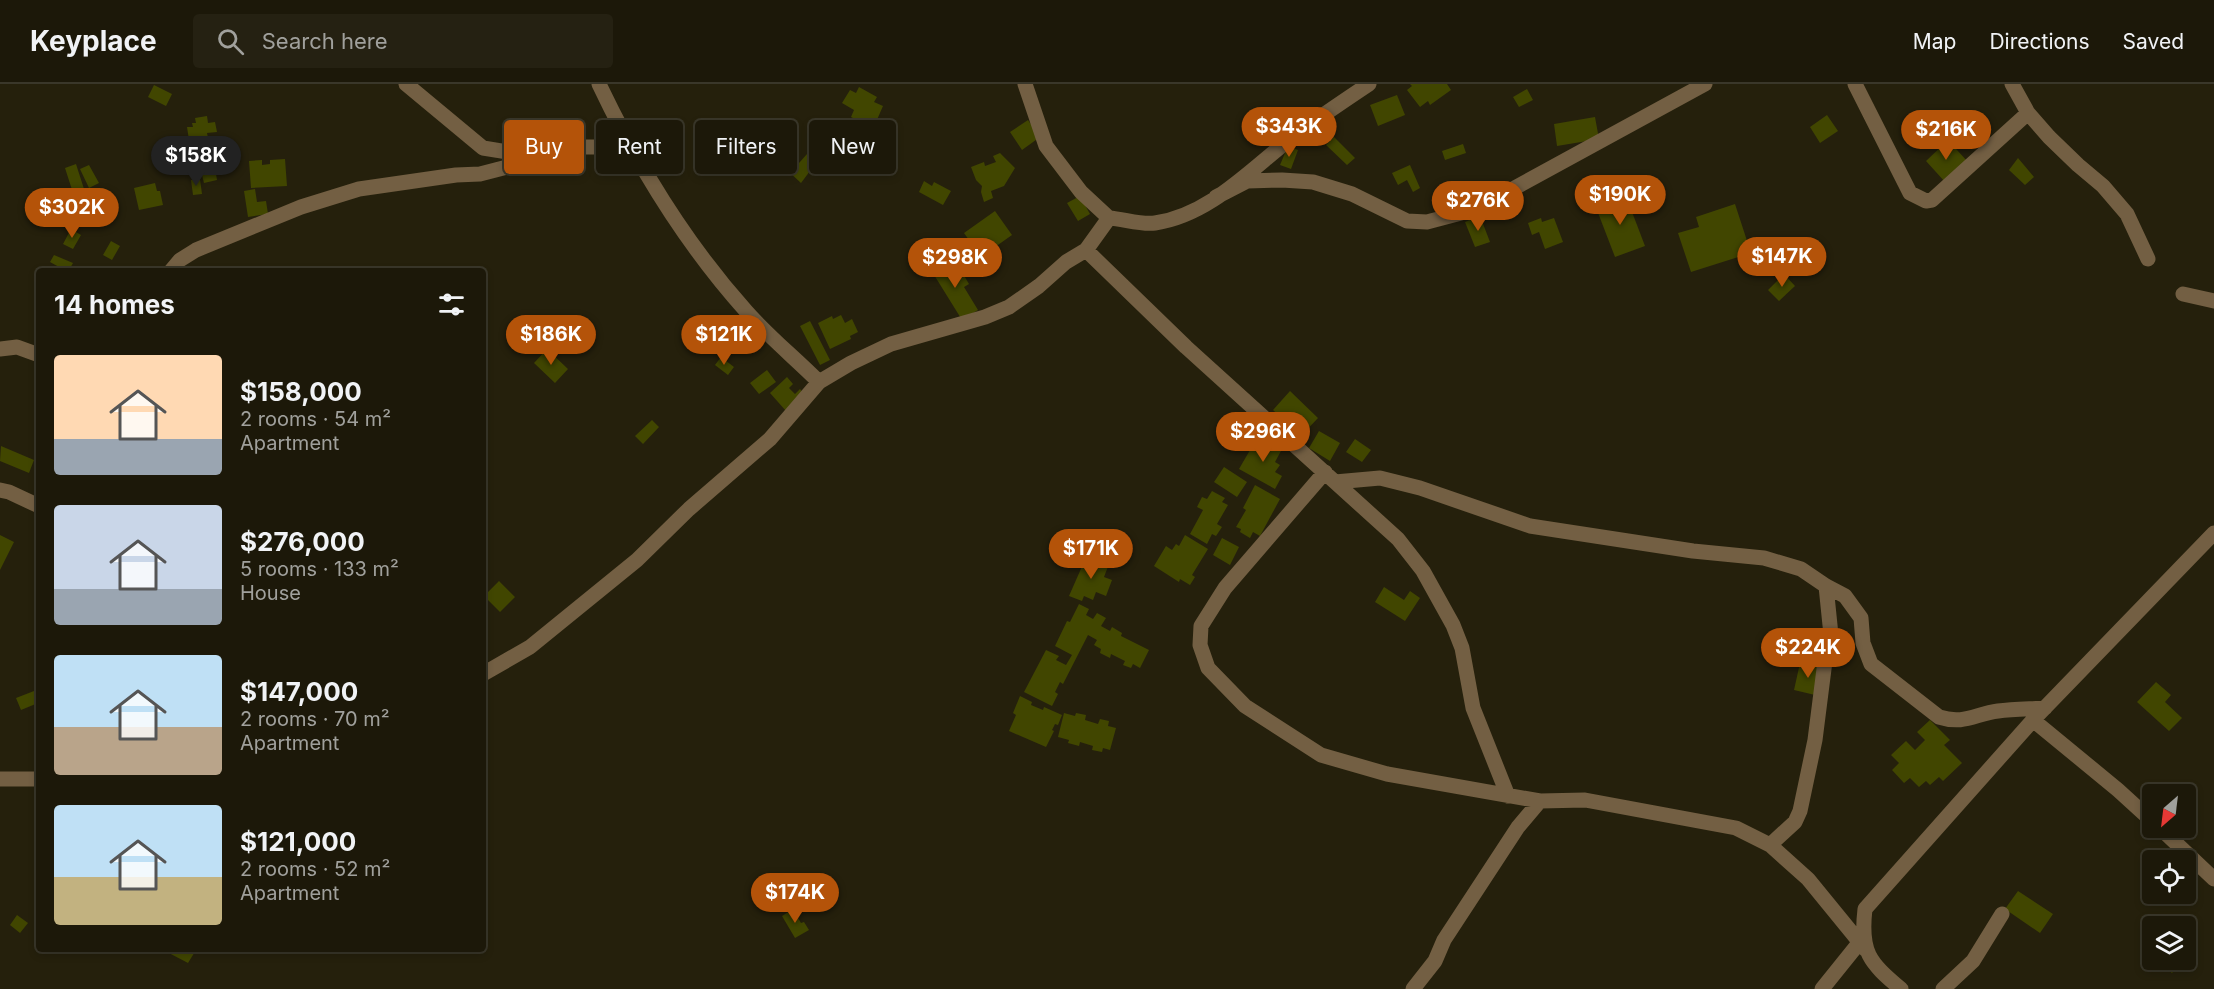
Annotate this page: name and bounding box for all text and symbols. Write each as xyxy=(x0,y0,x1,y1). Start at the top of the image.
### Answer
search box xyxy=(193,14,613,68)
text: Keyplace xyxy=(30,24,157,58)
icon: search xyxy=(214,25,247,58)
text: Search here xyxy=(262,28,388,54)
text: Map xyxy=(1913,29,1956,54)
text: Directions xyxy=(1989,29,2090,54)
text: Saved xyxy=(2123,29,2184,54)
pin: $343K xyxy=(1247,107,1331,158)
pin: $216K xyxy=(1904,110,1988,161)
text: $343K xyxy=(1256,114,1322,138)
text: $216K xyxy=(1915,117,1977,141)
chip: Buy xyxy=(504,120,584,174)
chip: Rent xyxy=(596,120,683,174)
chip: Filters xyxy=(695,120,797,174)
chip: New xyxy=(809,120,896,174)
pin: $158K xyxy=(154,136,238,187)
text: $158K xyxy=(165,143,227,167)
pin: $190K xyxy=(1578,175,1662,226)
pin: $276K xyxy=(1436,181,1520,232)
text: $190K xyxy=(1589,182,1651,206)
pin: $302K xyxy=(30,188,114,239)
text: $276K xyxy=(1446,188,1510,212)
text: $302K xyxy=(39,195,105,219)
pin: $147K xyxy=(1740,237,1824,288)
pin: $298K xyxy=(913,238,997,289)
text: $147K xyxy=(1751,244,1813,268)
text: $298K xyxy=(922,245,988,269)
icon: filters xyxy=(435,288,468,321)
text: 14 homes xyxy=(54,289,175,320)
pin: $186K xyxy=(509,315,593,366)
pin: $121K xyxy=(682,315,766,366)
text: $186K xyxy=(520,322,582,346)
text: $121K xyxy=(695,322,753,346)
text: $158,000 xyxy=(240,376,362,407)
icon: home xyxy=(102,379,174,451)
text: 2 rooms · 54 m² xyxy=(240,407,391,431)
pin: $296K xyxy=(1221,412,1305,463)
text: $296K xyxy=(1230,419,1296,443)
text: Apartment xyxy=(240,431,339,455)
text: $276,000 xyxy=(240,526,365,557)
icon: home xyxy=(102,529,174,601)
pin: $171K xyxy=(1049,529,1133,580)
text: $171K xyxy=(1063,536,1119,560)
text: 5 rooms · 133 m² xyxy=(240,557,399,581)
text: House xyxy=(240,581,301,605)
pin: $224K xyxy=(1766,628,1850,679)
text: $224K xyxy=(1775,635,1841,659)
text: $147,000 xyxy=(240,676,358,707)
icon: home xyxy=(102,679,174,751)
text: 2 rooms · 70 m² xyxy=(240,707,390,731)
text: Apartment xyxy=(240,731,339,755)
north arrow xyxy=(2142,784,2196,838)
map controls xyxy=(2142,784,2196,970)
text: $121,000 xyxy=(240,826,356,857)
icon: home xyxy=(102,829,174,901)
button: locate xyxy=(2142,850,2196,904)
text: 2 rooms · 52 m² xyxy=(240,857,390,881)
pin: $174K xyxy=(753,873,837,924)
text: $174K xyxy=(765,880,825,904)
text: Apartment xyxy=(240,881,339,905)
button: layers xyxy=(2142,916,2196,970)

